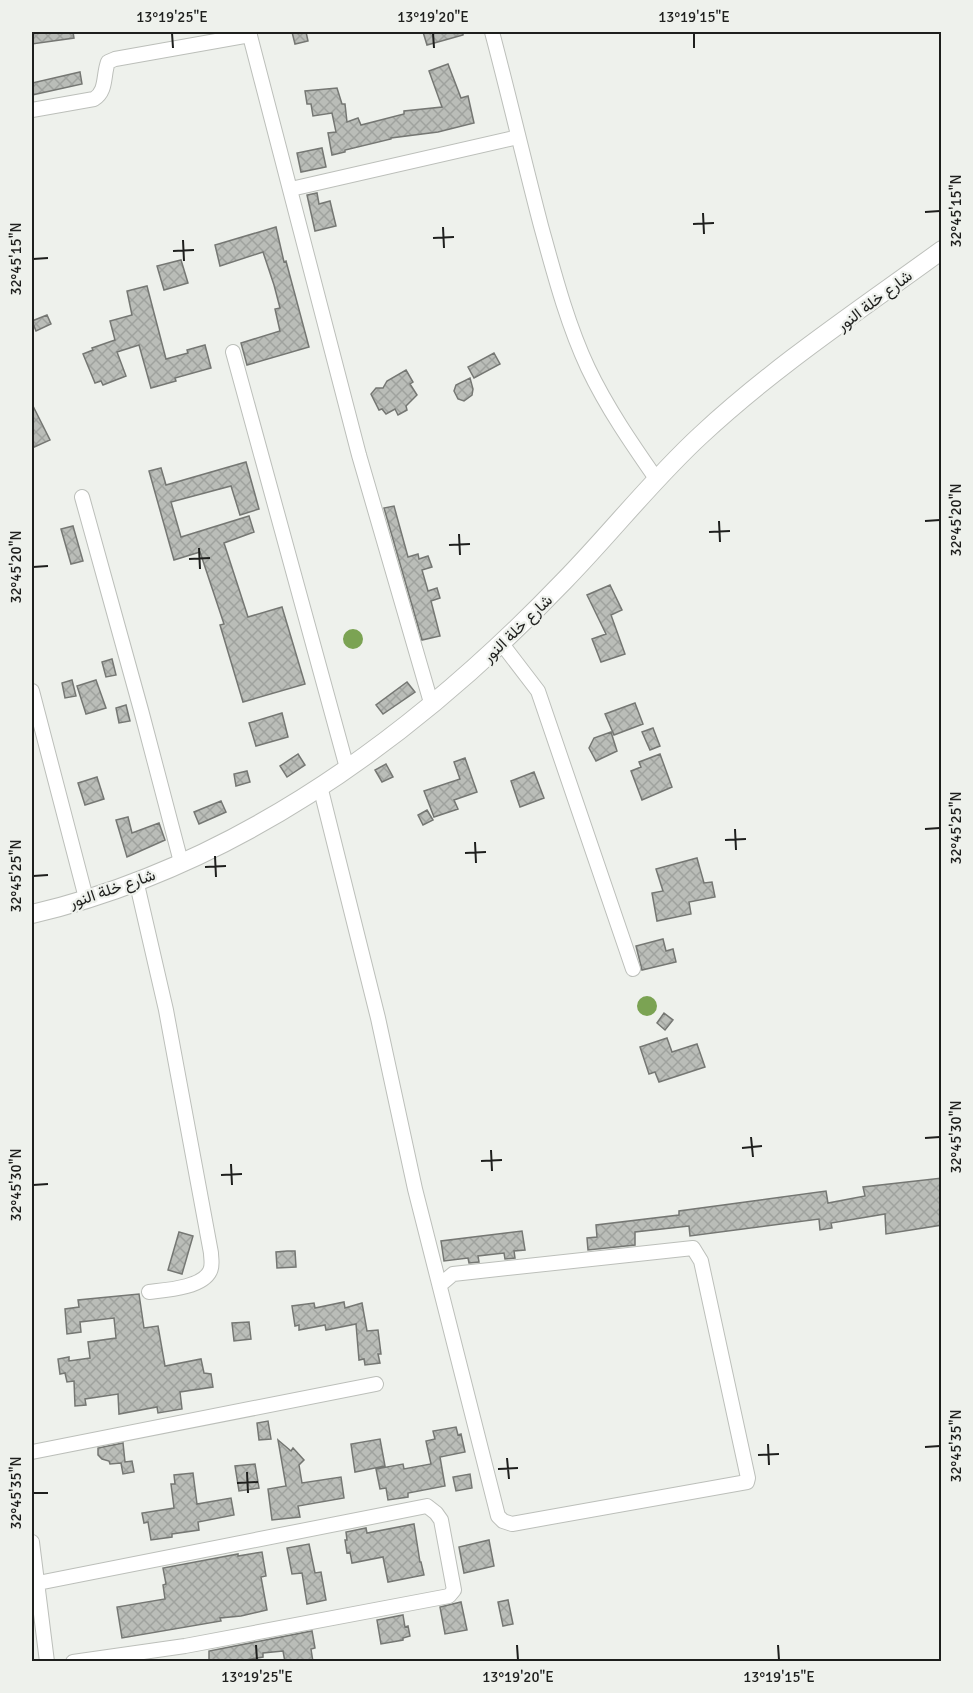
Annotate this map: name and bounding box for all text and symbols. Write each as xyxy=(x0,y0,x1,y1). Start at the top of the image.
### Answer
text: 13°19'25"E xyxy=(136,8,208,26)
text: 13°19'20"E xyxy=(397,8,469,26)
text: 13°19'15"E xyxy=(658,8,730,26)
text: 32°45'15"N xyxy=(947,174,965,248)
text: 32°45'15"N xyxy=(7,222,25,296)
street label: شارع خلة النور xyxy=(832,266,917,337)
text: 32°45'20"N xyxy=(947,483,965,557)
text: 32°45'20"N xyxy=(7,530,25,604)
street label: شارع خلة النور xyxy=(478,590,558,668)
text: 32°45'25"N xyxy=(947,791,965,865)
text: 32°45'25"N xyxy=(7,839,25,913)
street label: شارع خلة النور xyxy=(66,865,158,914)
text: 32°45'30"N xyxy=(947,1100,965,1174)
text: 32°45'30"N xyxy=(7,1148,25,1222)
text: 32°45'35"N xyxy=(947,1409,965,1483)
text: 32°45'35"N xyxy=(7,1456,25,1530)
text: 13°19'25"E xyxy=(221,1668,293,1686)
text: 13°19'20"E xyxy=(482,1668,554,1686)
text: 13°19'15"E xyxy=(743,1668,815,1686)

